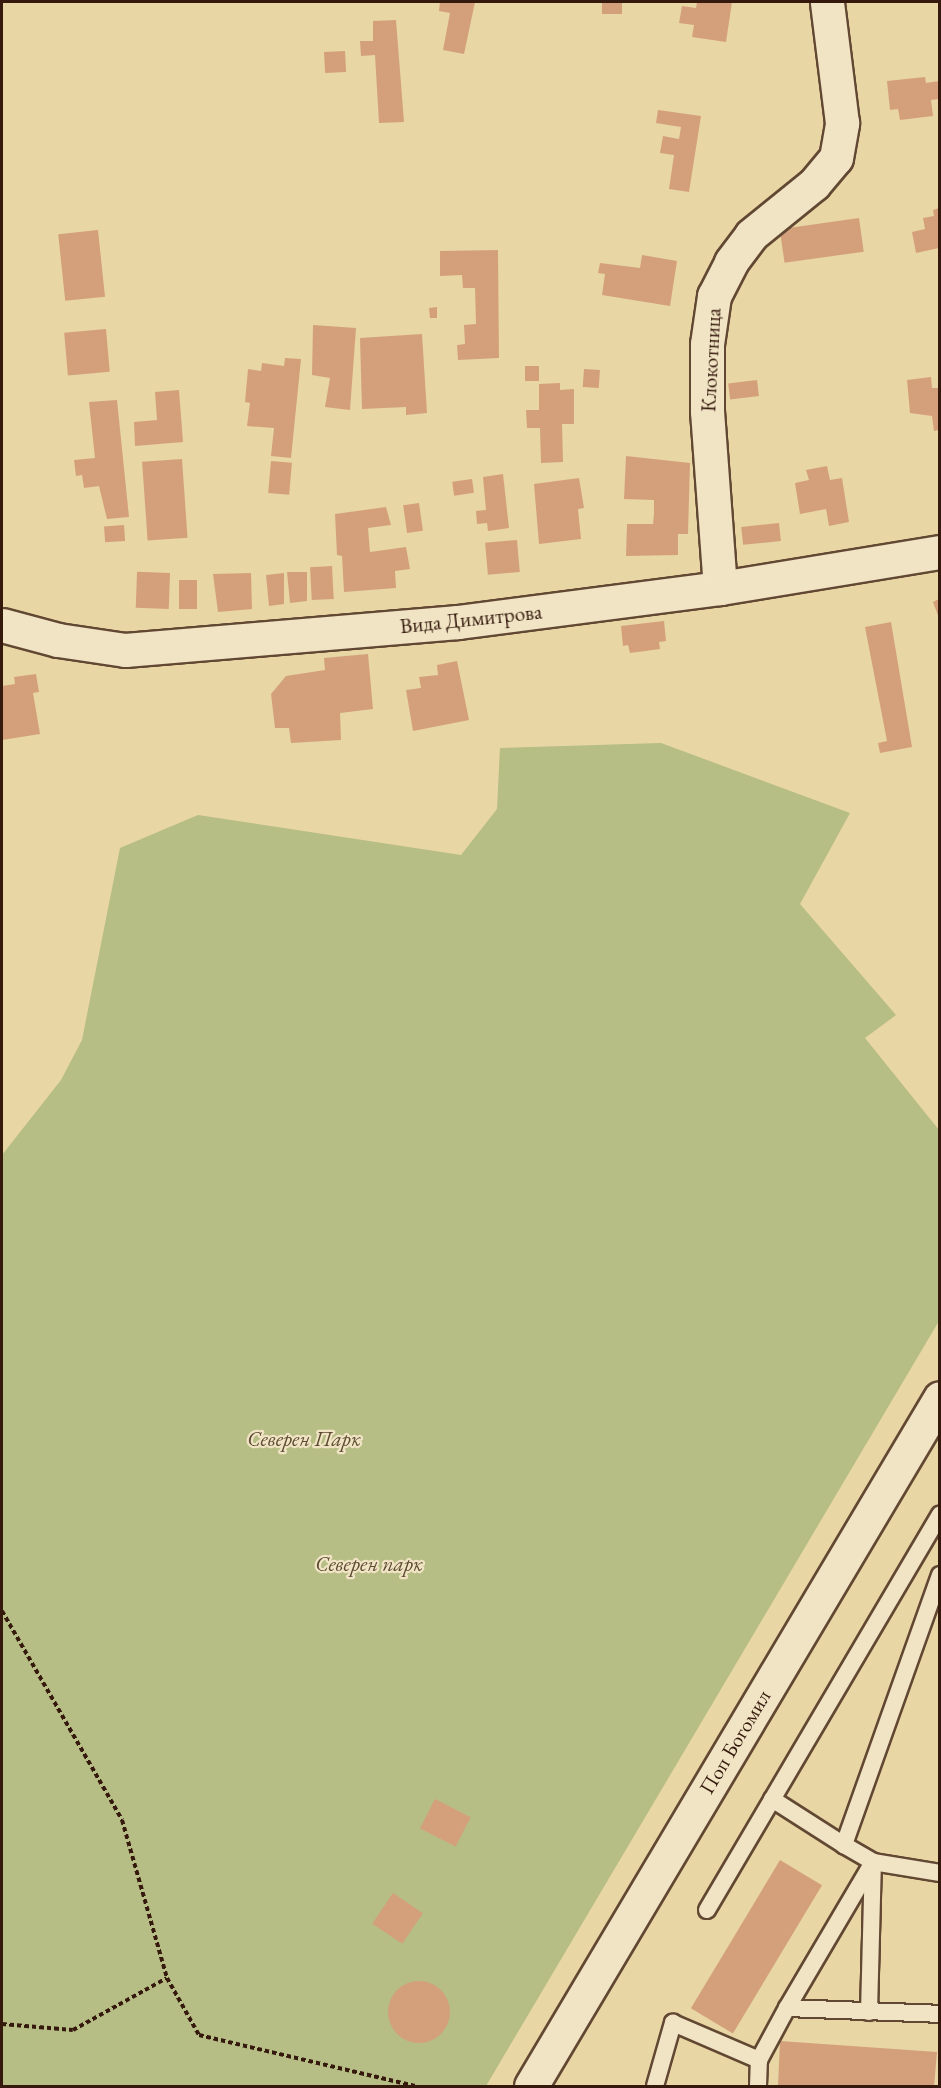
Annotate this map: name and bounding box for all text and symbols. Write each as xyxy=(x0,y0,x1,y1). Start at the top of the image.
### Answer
street label: Клокотница xyxy=(696,307,726,413)
street label: Вида Димитрова xyxy=(399,599,543,639)
park label: Северен Парк xyxy=(247,1426,361,1452)
park label: Северен парк xyxy=(315,1551,423,1577)
street label: Поп Богомил xyxy=(694,1685,776,1799)

